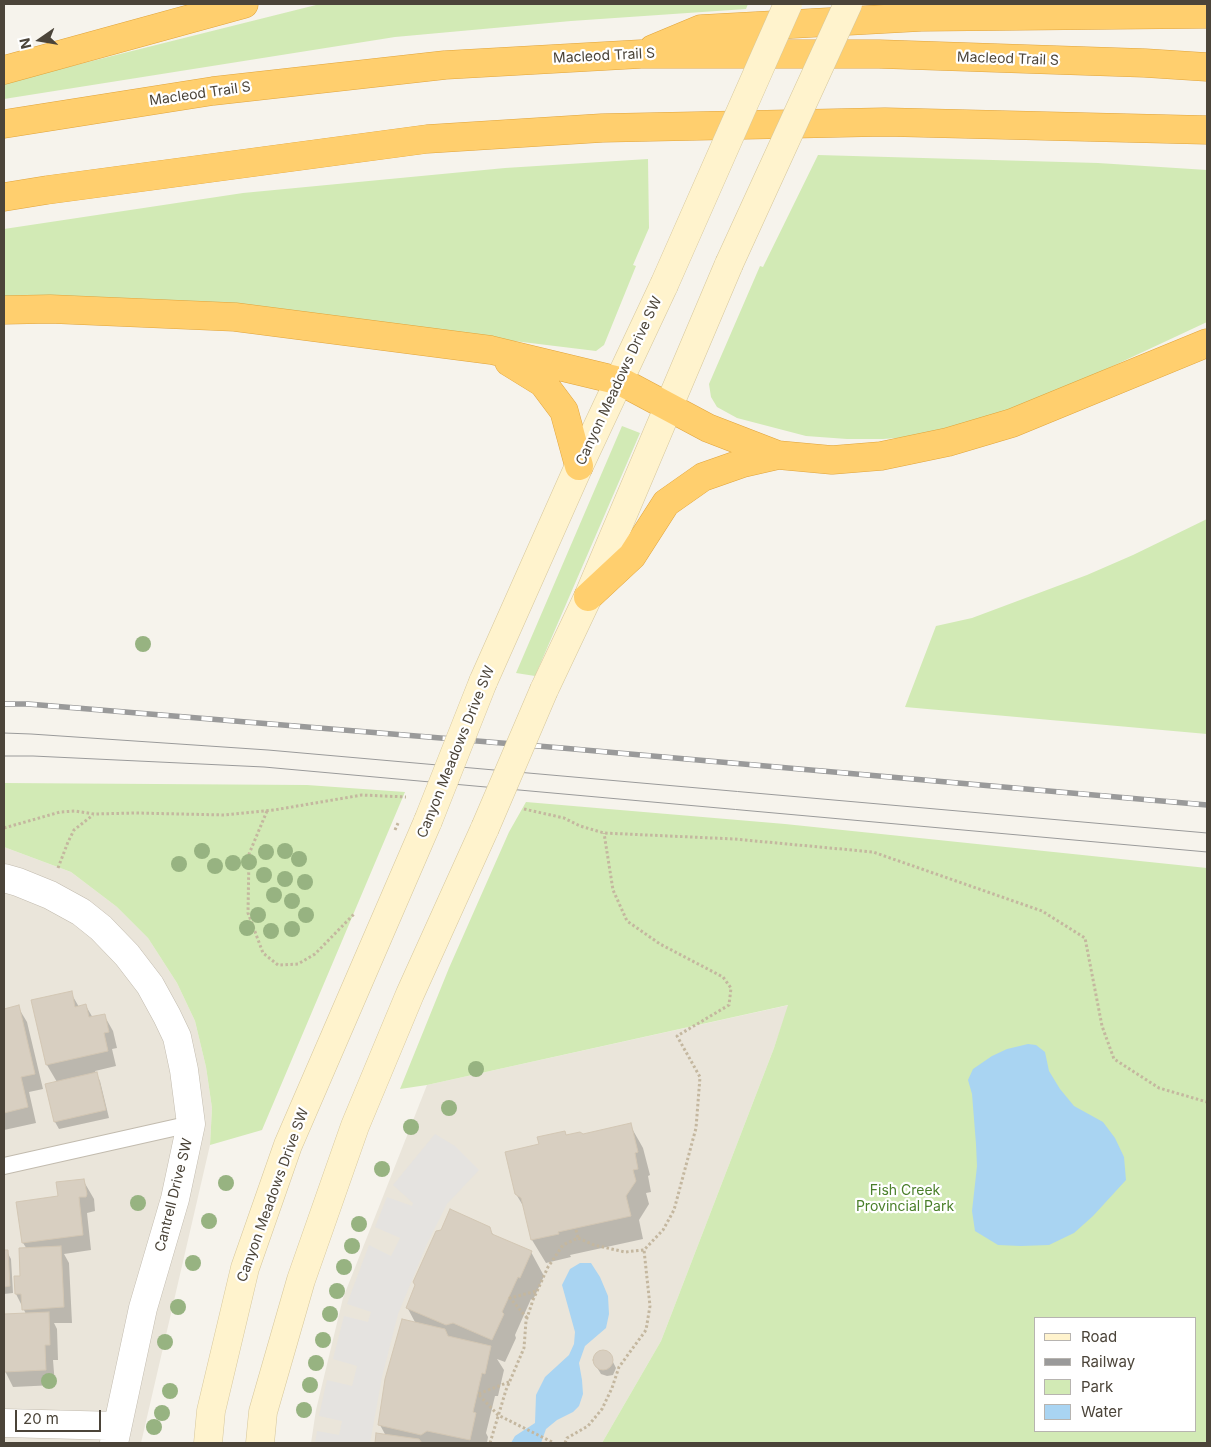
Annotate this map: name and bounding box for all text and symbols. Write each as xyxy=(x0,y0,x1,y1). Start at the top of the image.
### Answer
north arrow xyxy=(15,15,65,65)
text: N xyxy=(15,36,34,51)
street label: Macleod Trail S xyxy=(553,45,655,67)
street label: Macleod Trail S xyxy=(957,49,1059,69)
street label: Macleod Trail S xyxy=(148,79,252,109)
street label: Canyon Meadows Drive SW xyxy=(572,294,666,468)
street label: Canyon Meadows Drive SW xyxy=(414,664,498,840)
street label: Canyon Meadows Drive SW xyxy=(234,1106,312,1284)
street label: Cantrell Drive SW xyxy=(152,1137,196,1253)
park label: Fish Creek Provincial Park xyxy=(856,1183,954,1216)
legend xyxy=(1034,1317,1196,1432)
text: Road xyxy=(1081,1327,1117,1346)
text: Railway xyxy=(1081,1352,1135,1371)
text: Park xyxy=(1081,1377,1113,1396)
scale bar xyxy=(18,1400,104,1432)
text: Water xyxy=(1081,1402,1123,1421)
text: 20 m xyxy=(23,1409,59,1428)

